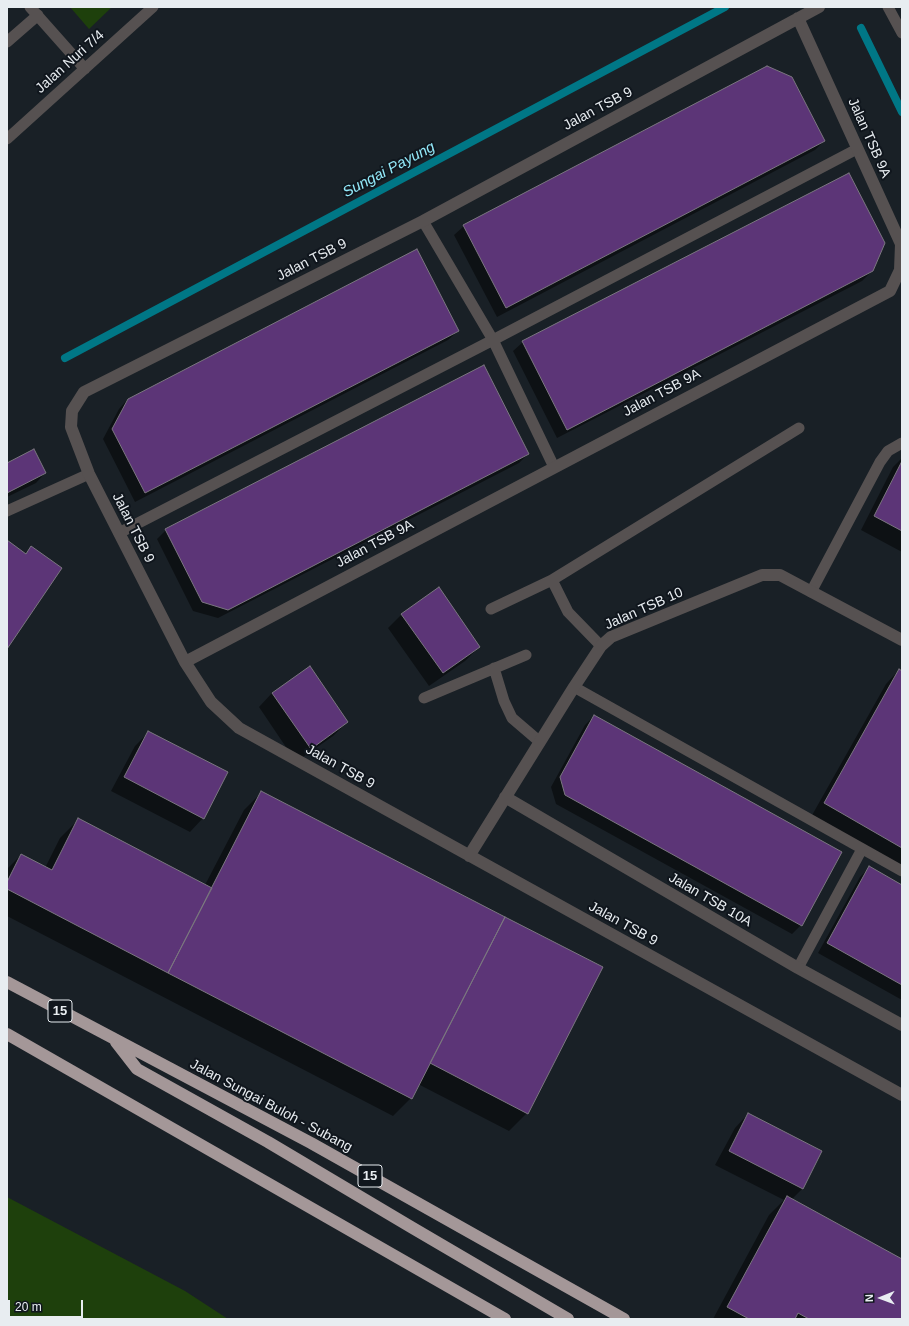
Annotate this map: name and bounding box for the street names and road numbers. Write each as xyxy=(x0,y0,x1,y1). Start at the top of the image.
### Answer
street label: Jalan Nuri 7/4 xyxy=(32,27,108,97)
street label: Jalan TSB 9 xyxy=(560,84,636,134)
street label: Jalan TSB 9A xyxy=(844,95,894,181)
street label: Jalan TSB 9 xyxy=(274,235,350,285)
street label: Jalan TSB 9A xyxy=(620,365,704,421)
street label: Jalan TSB 9 xyxy=(108,490,158,566)
street label: Jalan TSB 9A xyxy=(333,516,417,572)
street label: Jalan TSB 10 xyxy=(602,584,686,634)
street label: Jalan TSB 9 xyxy=(303,741,377,793)
street label: Jalan TSB 10A xyxy=(665,869,755,931)
street label: Jalan TSB 9 xyxy=(586,898,660,950)
road number: 15 xyxy=(48,1000,72,1022)
street label: Jalan Sungai Buloh - Subang xyxy=(187,1056,355,1156)
road number: 15 xyxy=(358,1165,382,1187)

